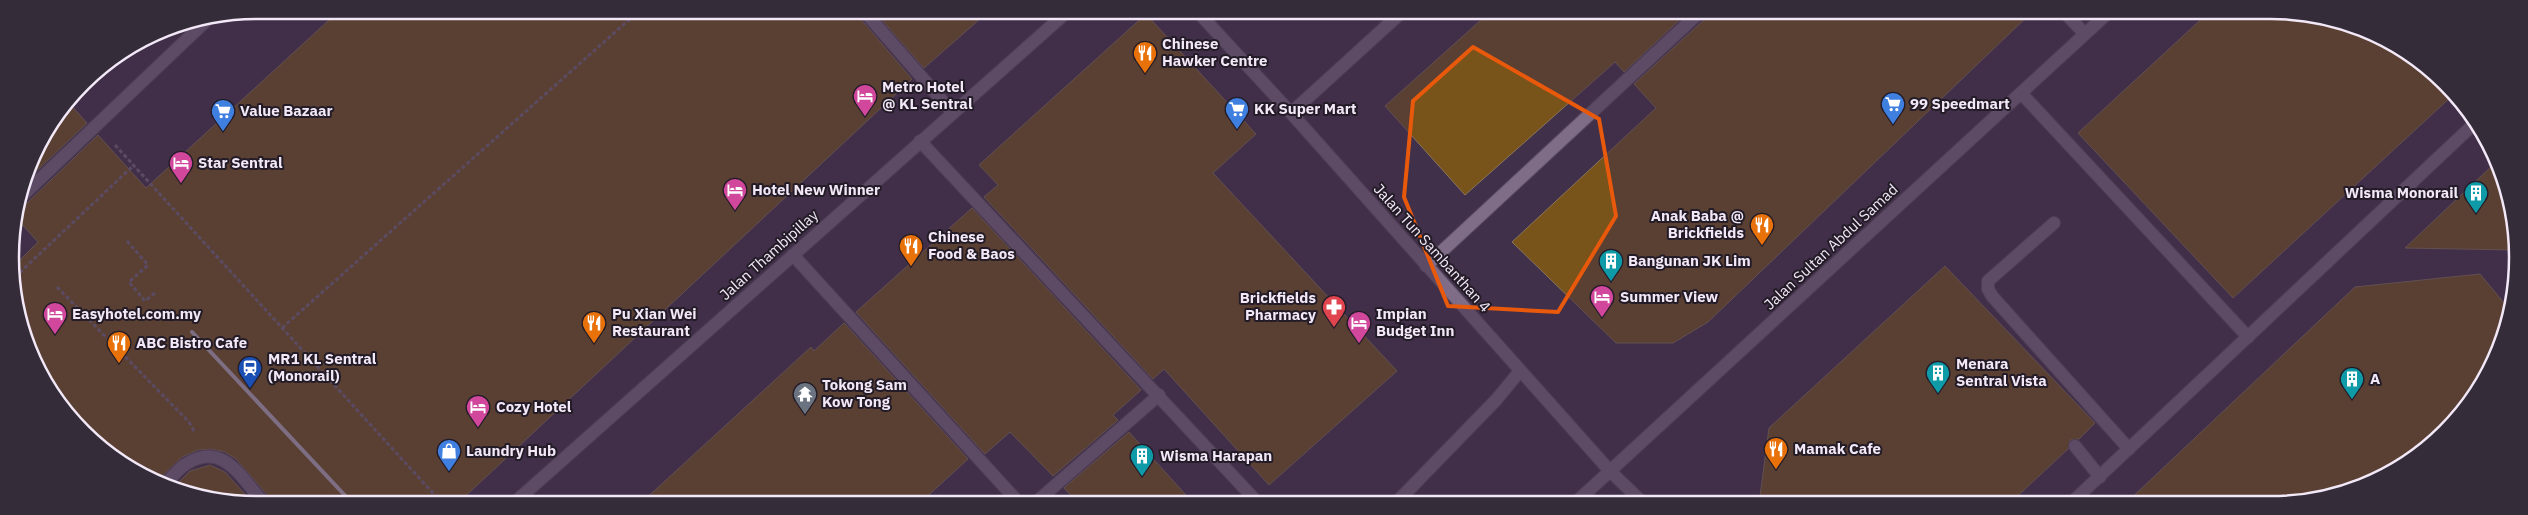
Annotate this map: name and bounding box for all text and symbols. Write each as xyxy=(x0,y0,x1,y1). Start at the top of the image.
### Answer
place label: Chinese Hawker Centre xyxy=(1162,34,1268,70)
restaurant icon: Chinese Hawker Centre xyxy=(1132,40,1158,74)
place label: Metro Hotel @ KL Sentral xyxy=(882,77,973,113)
hotel icon: Metro Hotel @ KL Sentral xyxy=(852,83,878,117)
supermarket icon: 99 Speedmart xyxy=(1880,91,1906,125)
place label: 99 Speedmart xyxy=(1910,94,2010,113)
supermarket icon: KK Super Mart xyxy=(1224,96,1250,130)
supermarket icon: Value Bazaar xyxy=(210,98,236,132)
place label: KK Super Mart xyxy=(1254,99,1357,118)
place label: Value Bazaar xyxy=(240,101,333,120)
hotel icon: Star Sentral xyxy=(168,150,194,184)
place label: Star Sentral xyxy=(198,153,283,172)
hotel icon: Hotel New Winner xyxy=(722,177,748,211)
place label: Hotel New Winner xyxy=(752,180,880,199)
street label: Jalan Tun Sambanthan 4 xyxy=(1370,180,1495,316)
street label: Jalan Sultan Abdul Samad xyxy=(1760,180,1902,314)
building icon: Wisma Monorail xyxy=(2463,180,2489,214)
place label: Wisma Monorail xyxy=(2345,183,2458,202)
street label: Jalan Thambipillay xyxy=(715,205,822,304)
place label: Anak Baba @ Brickfields xyxy=(1651,206,1744,242)
restaurant icon: Anak Baba @ Brickfields xyxy=(1749,212,1775,246)
place label: Chinese Food & Baos xyxy=(928,227,1015,263)
restaurant icon: Chinese Food & Baos xyxy=(898,233,924,267)
building icon: Bangunan JK Lim xyxy=(1598,248,1624,282)
place label: Bangunan JK Lim xyxy=(1628,251,1751,270)
hotel icon: Summer View xyxy=(1589,284,1615,318)
place label: Summer View xyxy=(1620,287,1719,306)
place label: Brickfields Pharmacy xyxy=(1240,288,1316,324)
pharmacy icon: Brickfields Pharmacy xyxy=(1321,294,1347,328)
hotel icon: Easyhotel.com.my xyxy=(42,301,68,335)
place label: Easyhotel.com.my xyxy=(72,304,201,323)
place label: Pu Xian Wei Restaurant xyxy=(612,304,697,340)
place label: Impian Budget Inn xyxy=(1376,304,1454,340)
restaurant icon: Pu Xian Wei Restaurant xyxy=(581,310,607,344)
hotel icon: Impian Budget Inn xyxy=(1346,310,1372,344)
restaurant icon: ABC Bistro Cafe xyxy=(106,330,132,364)
place label: ABC Bistro Cafe xyxy=(136,333,247,352)
place label: MR1 KL Sentral (Monorail) xyxy=(268,349,377,385)
place label: Menara Sentral Vista xyxy=(1956,354,2047,390)
station icon: MR1 KL Sentral (Monorail) xyxy=(237,355,263,389)
building icon: Menara Sentral Vista xyxy=(1925,360,1951,394)
building icon: A xyxy=(2339,366,2365,400)
place label: A xyxy=(2370,369,2380,388)
place label: Tokong Sam Kow Tong xyxy=(822,375,907,411)
temple icon: Tokong Sam Kow Tong xyxy=(792,381,818,415)
hotel icon: Cozy Hotel xyxy=(465,394,491,428)
place label: Cozy Hotel xyxy=(496,397,572,416)
restaurant icon: Mamak Cafe xyxy=(1763,436,1789,470)
shop icon: Laundry Hub xyxy=(436,438,462,472)
place label: Mamak Cafe xyxy=(1794,439,1881,458)
place label: Laundry Hub xyxy=(466,441,556,460)
building icon: Wisma Harapan xyxy=(1129,443,1155,477)
place label: Wisma Harapan xyxy=(1160,446,1272,465)

